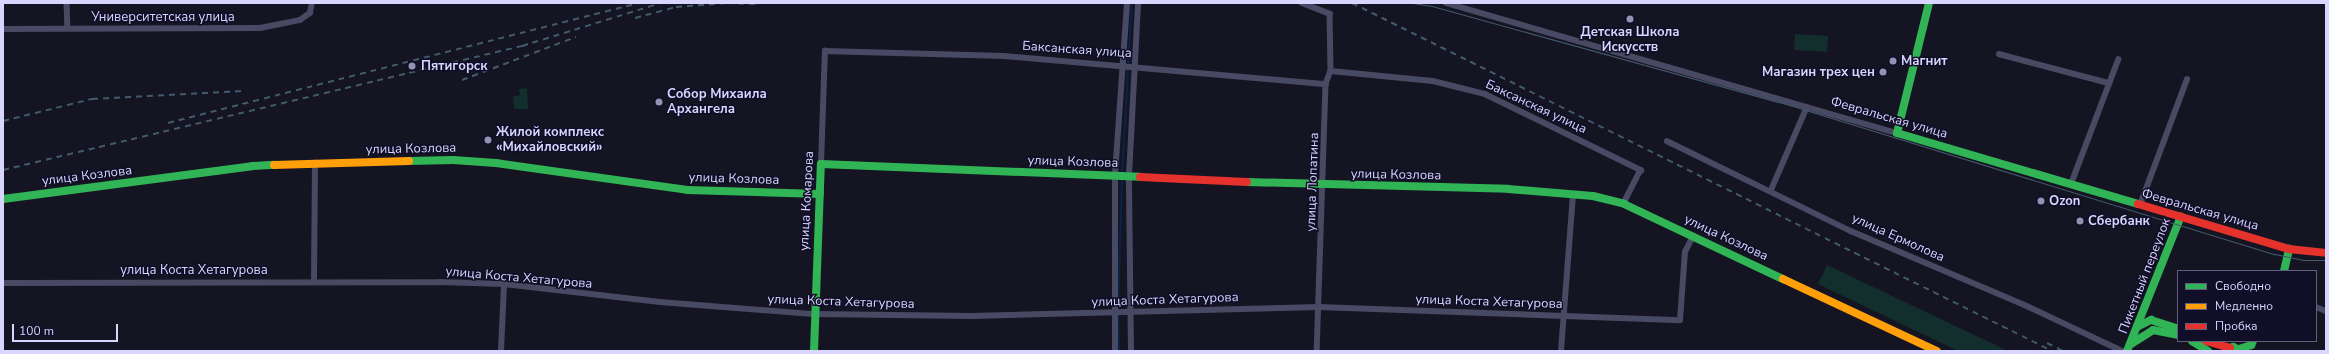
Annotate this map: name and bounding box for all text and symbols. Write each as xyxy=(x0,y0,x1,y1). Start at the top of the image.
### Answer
street label: Университетская улица xyxy=(91,9,235,25)
marker: Детская Школа Искусств xyxy=(1625,14,1635,24)
place label: Детская Школа Искусств xyxy=(1580,25,1680,56)
street label: Баксанская улица xyxy=(1022,38,1132,62)
place label: Магнит xyxy=(1901,53,1947,69)
marker: Магнит xyxy=(1888,56,1898,66)
place label: Пятигорск xyxy=(421,58,487,74)
marker: Пятигорск xyxy=(406,60,418,72)
place label: Магазин трех цен xyxy=(1762,64,1875,80)
marker: Магазин трех цен xyxy=(1878,67,1888,77)
street label: Баксанская улица xyxy=(1483,77,1589,137)
place label: Собор Михаила Архангела xyxy=(667,87,767,118)
street label: Февральская улица xyxy=(1829,94,1949,142)
marker: Собор Михаила Архангела xyxy=(654,97,664,107)
place label: Жилой комплекс «Михайловский» xyxy=(496,125,604,156)
street label: улица Лопатина xyxy=(1303,132,1323,232)
marker: Жилой комплекс «Михайловский» xyxy=(483,135,493,145)
street label: улица Козлова xyxy=(366,140,456,158)
street label: улица Комарова xyxy=(797,151,817,251)
street label: улица Козлова xyxy=(1027,153,1119,171)
street label: улица Козлова xyxy=(41,163,133,189)
street label: улица Козлова xyxy=(1351,166,1441,184)
street label: улица Козлова xyxy=(688,170,780,188)
street label: Февральская улица xyxy=(2140,186,2260,234)
place label: Ozon xyxy=(2049,193,2080,209)
marker: Ozon xyxy=(2036,196,2046,206)
street label: улица Ермолова xyxy=(1849,211,1947,265)
street label: улица Козлова xyxy=(1682,212,1770,264)
place label: Сбербанк xyxy=(2088,213,2150,229)
marker: Сбербанк xyxy=(2075,216,2085,226)
street label: Пикетный переулок xyxy=(2116,216,2174,336)
street label: улица Коста Хетагурова xyxy=(120,262,268,278)
street label: улица Коста Хетагурова xyxy=(445,264,593,292)
legend xyxy=(2177,270,2317,342)
text: Свободно xyxy=(2215,278,2271,294)
street label: улица Коста Хетагурова xyxy=(1091,290,1239,310)
street label: улица Коста Хетагурова xyxy=(767,292,915,312)
street label: улица Коста Хетагурова xyxy=(1415,292,1563,312)
text: Медленно xyxy=(2215,298,2273,314)
scale bar xyxy=(14,316,120,342)
text: Пробка xyxy=(2215,318,2258,334)
text: 100 m xyxy=(19,323,54,339)

